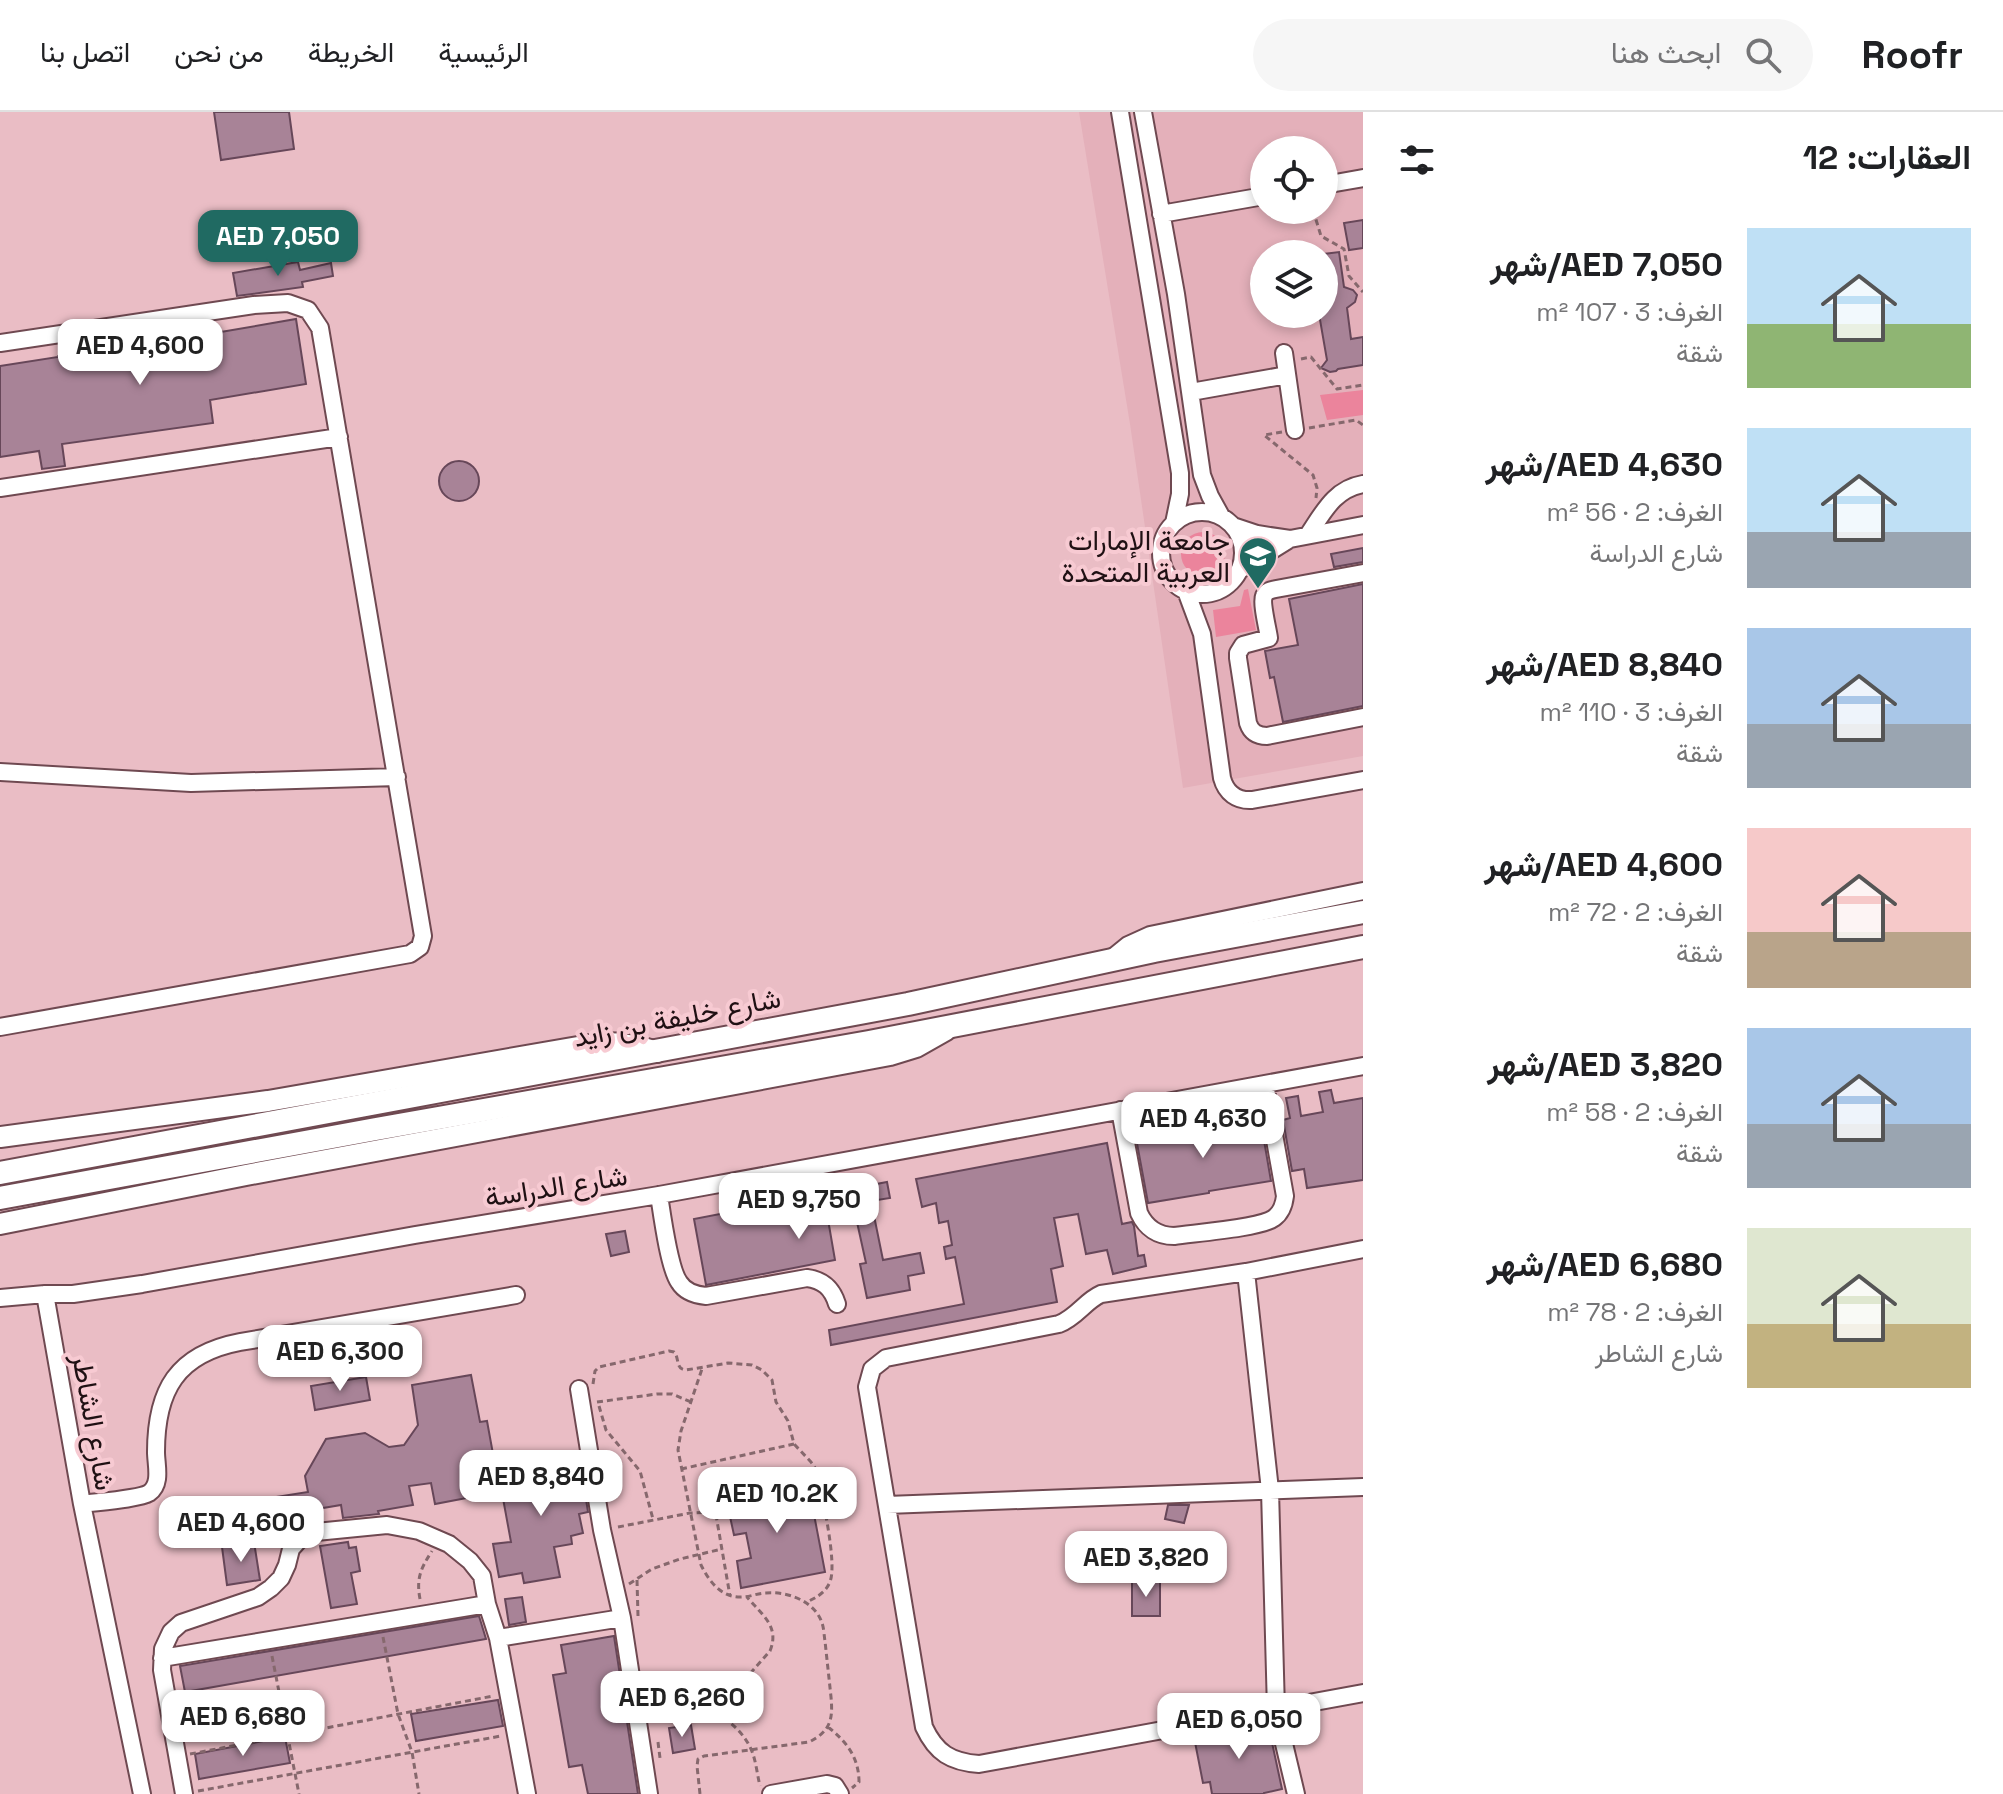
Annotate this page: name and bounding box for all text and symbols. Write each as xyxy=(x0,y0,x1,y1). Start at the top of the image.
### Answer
search box xyxy=(1253,19,1813,91)
text: Roofr xyxy=(1861,31,1963,79)
text: ابحث هنا xyxy=(1611,33,1721,72)
icon: search xyxy=(1741,33,1785,77)
text: اتصل بنا xyxy=(40,34,130,70)
text: من نحن xyxy=(174,34,264,70)
text: الخريطة xyxy=(308,34,394,70)
text: الرئيسية xyxy=(438,34,529,70)
map controls xyxy=(1250,136,1338,328)
button: locate xyxy=(1250,136,1338,224)
text: العقارات: 12 xyxy=(1803,136,1971,179)
icon: filters xyxy=(1395,138,1439,182)
pin: AED 7,050 xyxy=(186,210,370,278)
text: AED 7,050 xyxy=(216,219,340,253)
button: layers xyxy=(1250,240,1338,328)
text: AED 7,050/شهر xyxy=(1490,243,1723,286)
icon: home xyxy=(1811,260,1907,356)
text: الغرف: 3 · 107 m² xyxy=(1536,295,1723,329)
pin: AED 4,600 xyxy=(48,319,232,387)
text: AED 4,600 xyxy=(76,328,204,362)
text: شقة xyxy=(1676,336,1723,370)
text: AED 4,630/شهر xyxy=(1486,443,1723,486)
icon: home xyxy=(1811,460,1907,556)
text: الغرف: 2 · 56 m² xyxy=(1547,495,1723,529)
place label: جامعة الإمارات العربية المتحدة xyxy=(1061,522,1230,590)
school or university icon: جامعة الإمارات العربية المتحدة xyxy=(1237,535,1279,590)
text: شارع الدراسة xyxy=(1590,536,1723,570)
text: AED 8,840/شهر xyxy=(1486,643,1723,686)
icon: home xyxy=(1811,660,1907,756)
text: الغرف: 3 · 110 m² xyxy=(1540,695,1723,729)
text: شقة xyxy=(1676,736,1723,770)
text: AED 4,600/شهر xyxy=(1484,843,1723,886)
icon: home xyxy=(1811,860,1907,956)
text: الغرف: 2 · 72 m² xyxy=(1548,895,1723,929)
text: شقة xyxy=(1676,936,1723,970)
street label: شارع خليفة بن زايد xyxy=(570,979,784,1056)
text: AED 3,820/شهر xyxy=(1487,1043,1723,1086)
icon: home xyxy=(1811,1060,1907,1156)
pin: AED 4,630 xyxy=(1111,1092,1295,1160)
text: الغرف: 2 · 58 m² xyxy=(1546,1095,1723,1129)
text: AED 4,630 xyxy=(1139,1101,1267,1135)
text: شقة xyxy=(1676,1136,1723,1170)
street label: شارع الدراسة xyxy=(482,1157,630,1216)
pin: AED 9,750 xyxy=(707,1173,891,1241)
text: AED 9,750 xyxy=(737,1182,861,1216)
text: AED 6,680/شهر xyxy=(1487,1243,1723,1286)
icon: home xyxy=(1811,1260,1907,1356)
text: الغرف: 2 · 78 m² xyxy=(1547,1295,1723,1329)
pin: AED 6,300 xyxy=(248,1325,432,1393)
text: AED 6,300 xyxy=(276,1334,404,1368)
text: شارع الشاطر xyxy=(1595,1336,1723,1370)
street label: شارع الشاطر xyxy=(63,1350,124,1493)
pin: AED 8,840 xyxy=(449,1450,633,1518)
text: AED 8,840 xyxy=(477,1459,605,1493)
pin: AED 10.2K xyxy=(685,1467,869,1535)
text: AED 10.2K xyxy=(716,1476,838,1510)
pin: AED 4,600 xyxy=(149,1496,333,1564)
text: AED 4,600 xyxy=(177,1505,305,1539)
pin: AED 3,820 xyxy=(1054,1531,1238,1599)
text: AED 3,820 xyxy=(1083,1540,1209,1574)
pin: AED 6,260 xyxy=(590,1671,774,1739)
text: AED 6,260 xyxy=(619,1680,745,1714)
pin: AED 6,680 xyxy=(151,1690,335,1758)
pin: AED 6,050 xyxy=(1147,1693,1331,1761)
text: AED 6,680 xyxy=(180,1699,306,1733)
text: AED 6,050 xyxy=(1175,1702,1303,1736)

